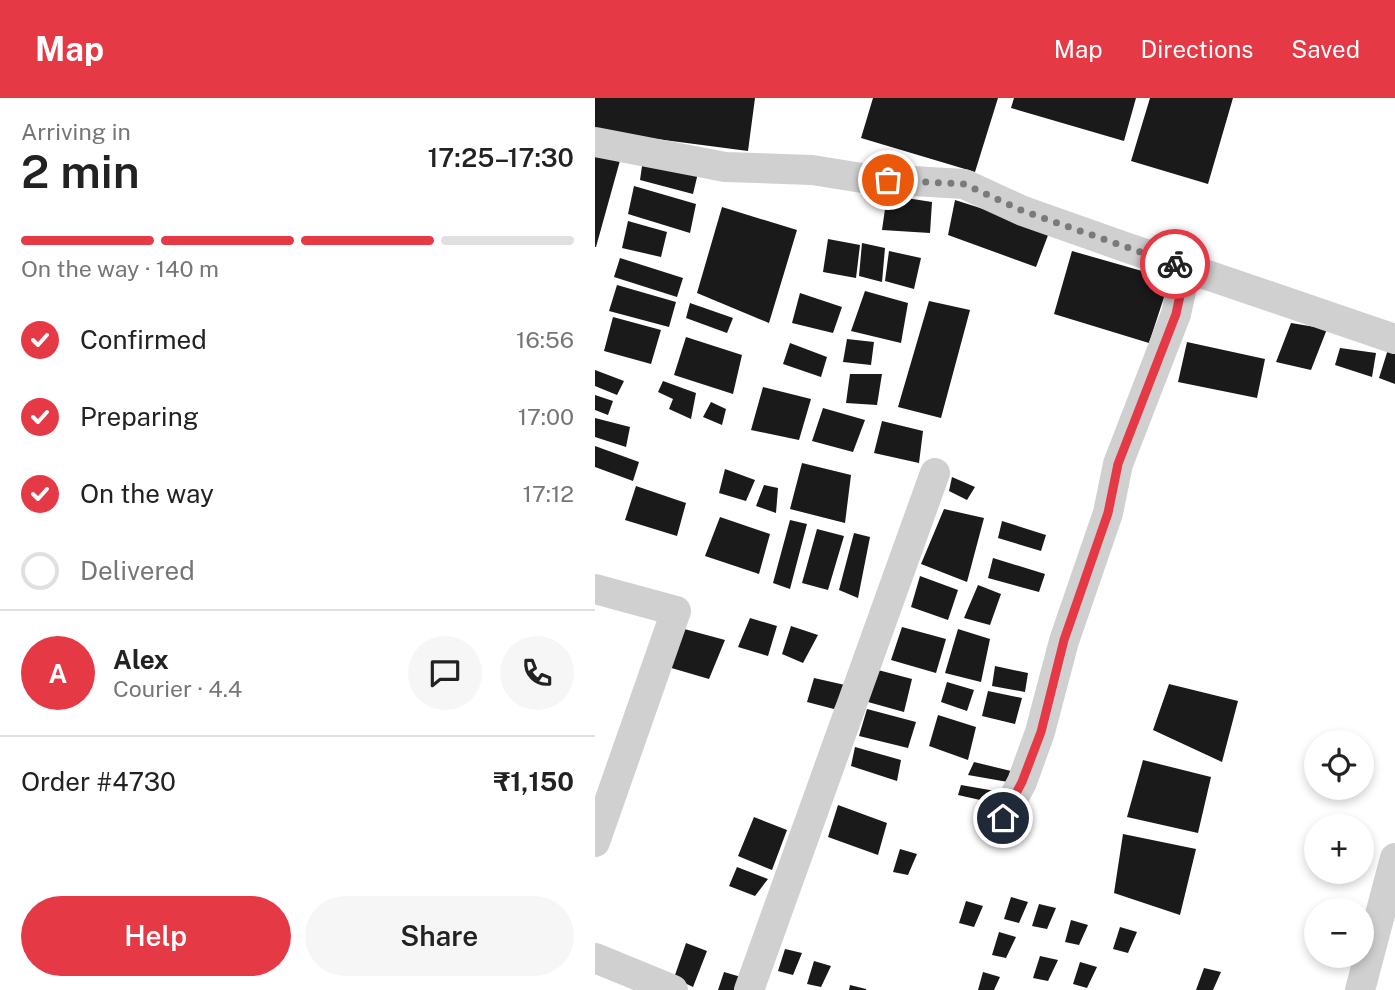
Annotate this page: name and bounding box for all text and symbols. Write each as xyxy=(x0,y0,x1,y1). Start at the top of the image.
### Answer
text: Map xyxy=(35,30,104,68)
text: Map xyxy=(1054,35,1103,63)
text: Directions xyxy=(1141,35,1253,63)
text: Saved xyxy=(1291,35,1360,63)
text: Arriving in xyxy=(21,118,131,145)
text: 17:25–17:30 xyxy=(427,142,574,173)
text: 2 min xyxy=(21,144,140,198)
pin xyxy=(858,150,918,210)
icon: bag xyxy=(869,161,907,199)
courier xyxy=(1140,229,1210,299)
icon: bike xyxy=(1156,245,1194,283)
text: On the way · 140 m xyxy=(21,255,219,282)
icon: check xyxy=(21,321,59,359)
text: Confirmed xyxy=(80,324,207,355)
text: 16:56 xyxy=(516,326,574,353)
icon: check xyxy=(21,398,59,436)
text: Preparing xyxy=(80,401,199,432)
text: 17:00 xyxy=(518,403,574,430)
icon: check xyxy=(21,475,59,513)
text: On the way xyxy=(80,478,214,509)
text: 17:12 xyxy=(523,480,574,507)
text: Delivered xyxy=(80,555,195,586)
button: chat xyxy=(408,636,482,710)
button: phone xyxy=(500,636,574,710)
text: Alex xyxy=(113,644,169,675)
text: A xyxy=(49,658,67,689)
text: Courier · 4.4 xyxy=(113,675,242,702)
map controls xyxy=(1304,730,1374,968)
button: locate xyxy=(1304,730,1374,800)
text: Order #4730 xyxy=(21,766,176,797)
text: ₹1,150 xyxy=(494,766,574,797)
pin xyxy=(973,788,1033,848)
icon: home xyxy=(984,799,1022,837)
button: + xyxy=(1304,814,1374,884)
button: Help xyxy=(21,896,291,976)
button: Share xyxy=(305,896,574,976)
button: − xyxy=(1304,898,1374,968)

